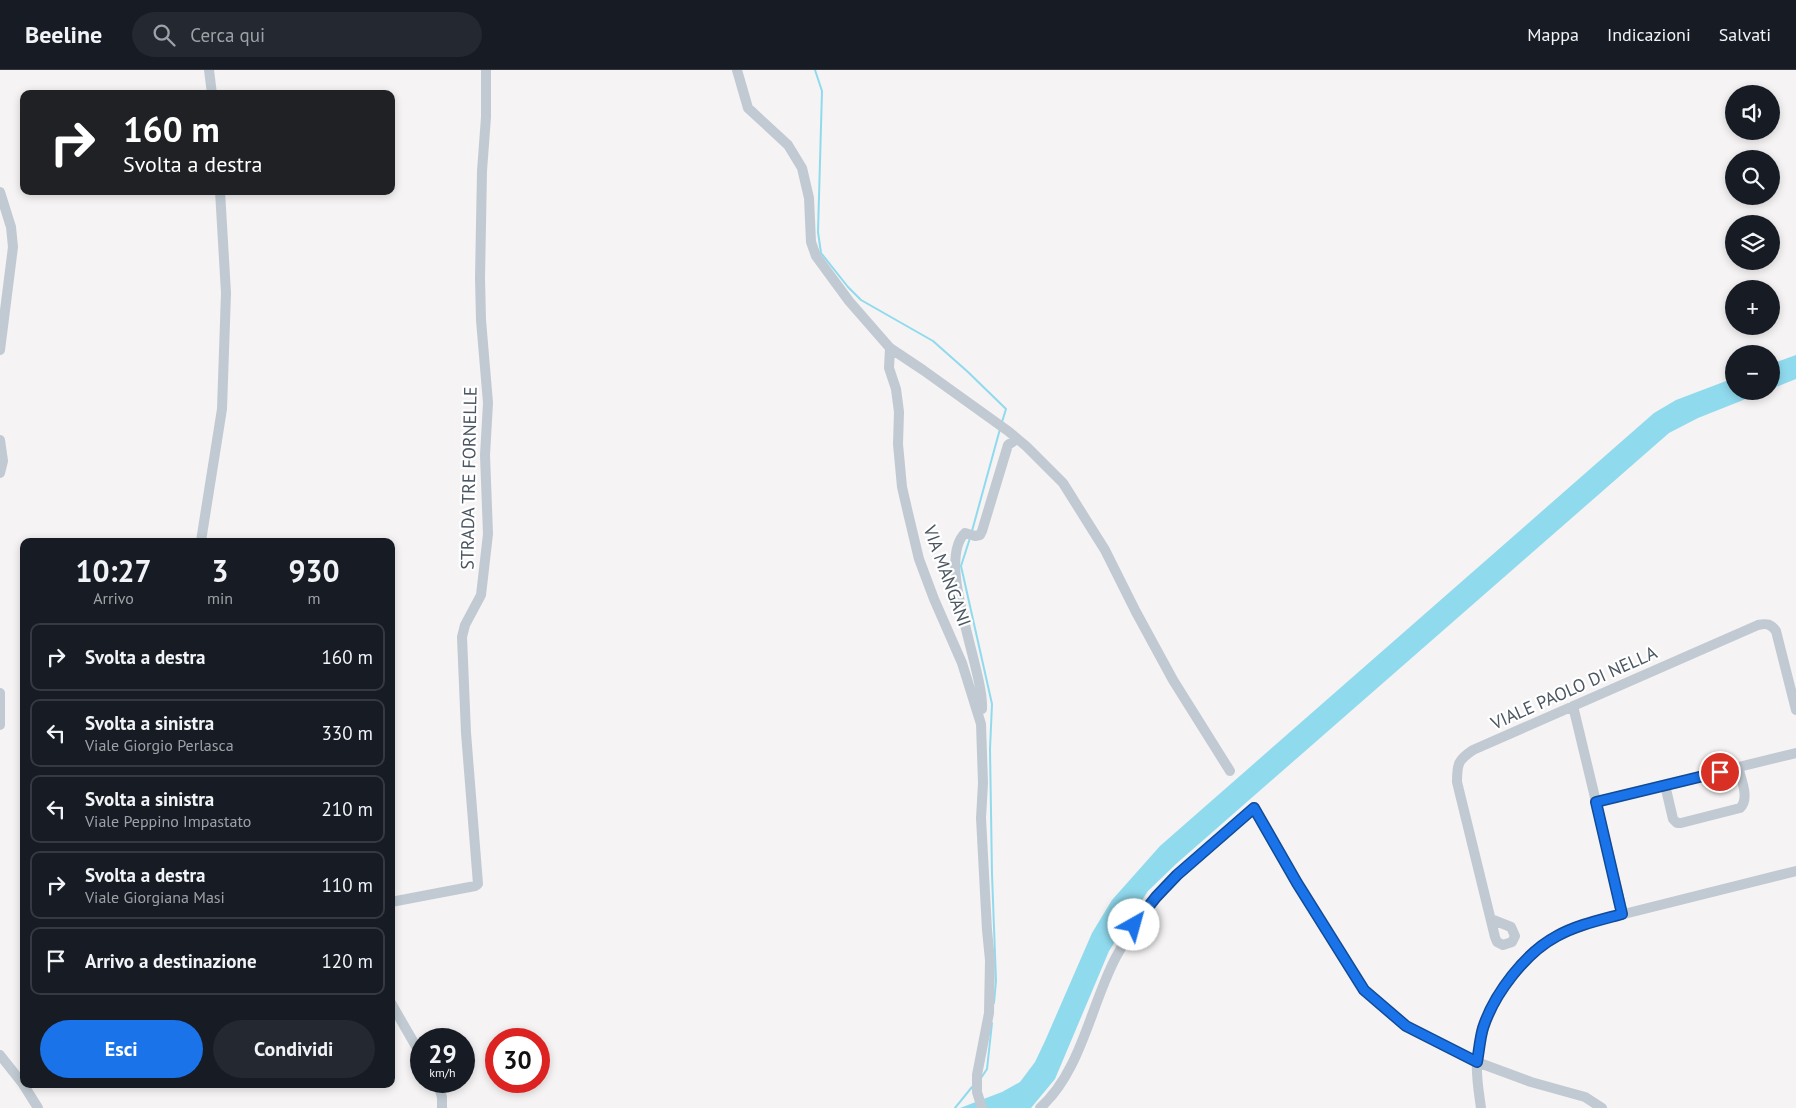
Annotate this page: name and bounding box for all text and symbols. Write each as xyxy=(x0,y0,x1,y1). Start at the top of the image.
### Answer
search box xyxy=(132,12,482,57)
text: Beeline xyxy=(25,19,102,50)
icon: search xyxy=(150,21,178,49)
text: Cerca qui xyxy=(190,23,265,47)
text: Mappa xyxy=(1527,23,1579,46)
text: Indicazioni xyxy=(1607,23,1691,46)
text: Salvati xyxy=(1719,23,1771,46)
map controls xyxy=(1725,85,1780,400)
button: sound xyxy=(1725,85,1780,140)
text: 160 m xyxy=(123,106,220,152)
icon: right xyxy=(40,110,105,175)
text: Svolta a destra xyxy=(123,150,262,178)
button: search xyxy=(1725,150,1780,205)
button: layers xyxy=(1725,215,1780,270)
button: + xyxy=(1725,280,1780,335)
button: − xyxy=(1725,345,1780,400)
street label: STRADA TRE FORNELLE xyxy=(455,386,482,570)
street label: VIA MANGANI xyxy=(918,521,976,629)
text: 10:27 xyxy=(75,551,152,590)
text: 3 xyxy=(212,551,229,590)
text: 930 xyxy=(288,551,340,590)
text: Arrivo xyxy=(93,588,134,608)
text: min xyxy=(207,588,233,608)
text: m xyxy=(308,588,321,608)
street label: VIALE PAOLO DI NELLA xyxy=(1486,640,1661,735)
icon: right xyxy=(42,643,70,671)
text: Svolta a destra xyxy=(85,645,206,669)
text: 160 m xyxy=(321,645,373,669)
text: Svolta a sinistra xyxy=(85,711,214,735)
icon: left xyxy=(42,719,70,747)
text: 330 m xyxy=(321,721,373,745)
text: Viale Giorgio Perlasca xyxy=(85,735,234,755)
pin xyxy=(1699,751,1741,793)
icon: arrive xyxy=(1706,758,1734,786)
text: Svolta a sinistra xyxy=(85,787,214,811)
icon: left xyxy=(42,795,70,823)
text: 210 m xyxy=(321,797,373,821)
text: Viale Peppino Impastato xyxy=(85,811,251,831)
text: Svolta a destra xyxy=(85,863,206,887)
icon: right xyxy=(42,871,70,899)
text: 110 m xyxy=(321,873,373,897)
text: Viale Giorgiana Masi xyxy=(85,887,225,907)
position arrow xyxy=(1107,898,1159,950)
icon: arrive xyxy=(42,947,70,975)
text: Arrivo a destinazione xyxy=(85,949,257,973)
text: 120 m xyxy=(321,949,373,973)
button: Esci xyxy=(40,1020,203,1078)
button: Condividi xyxy=(213,1020,375,1078)
speed limit sign: 30 xyxy=(485,1028,550,1093)
text: 29 xyxy=(428,1038,457,1070)
text: km/h xyxy=(429,1065,456,1080)

